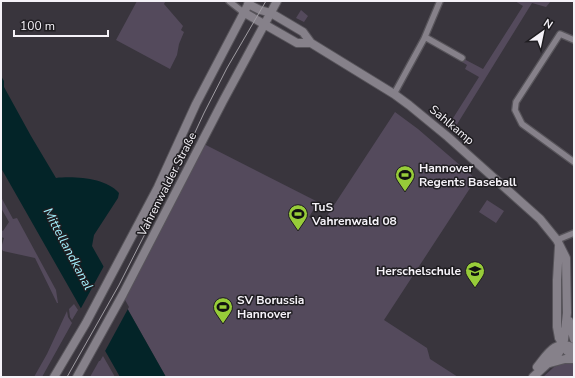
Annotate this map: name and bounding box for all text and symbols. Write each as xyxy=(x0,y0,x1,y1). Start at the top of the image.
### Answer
scale bar xyxy=(14,12,108,38)
north arrow xyxy=(523,12,563,52)
text: N xyxy=(541,16,556,33)
text: 100 m xyxy=(20,18,55,34)
street label: Sahlkamp xyxy=(426,102,478,148)
street label: Vahrenwalder Straße xyxy=(133,129,200,240)
place label: Hannover Regents Baseball xyxy=(419,160,517,190)
sports icon: Hannover Regents Baseball xyxy=(394,164,416,192)
place label: TuS Vahrenwald 08 xyxy=(311,199,397,229)
sports icon: TuS Vahrenwald 08 xyxy=(287,203,309,231)
water label: Mittellandkanal xyxy=(39,205,97,293)
school or university icon: Herschelschule xyxy=(464,260,486,288)
place label: Herschelschule xyxy=(376,263,461,279)
place label: SV Borussia Hannover xyxy=(237,292,304,322)
sports icon: SV Borussia Hannover xyxy=(212,296,234,324)

